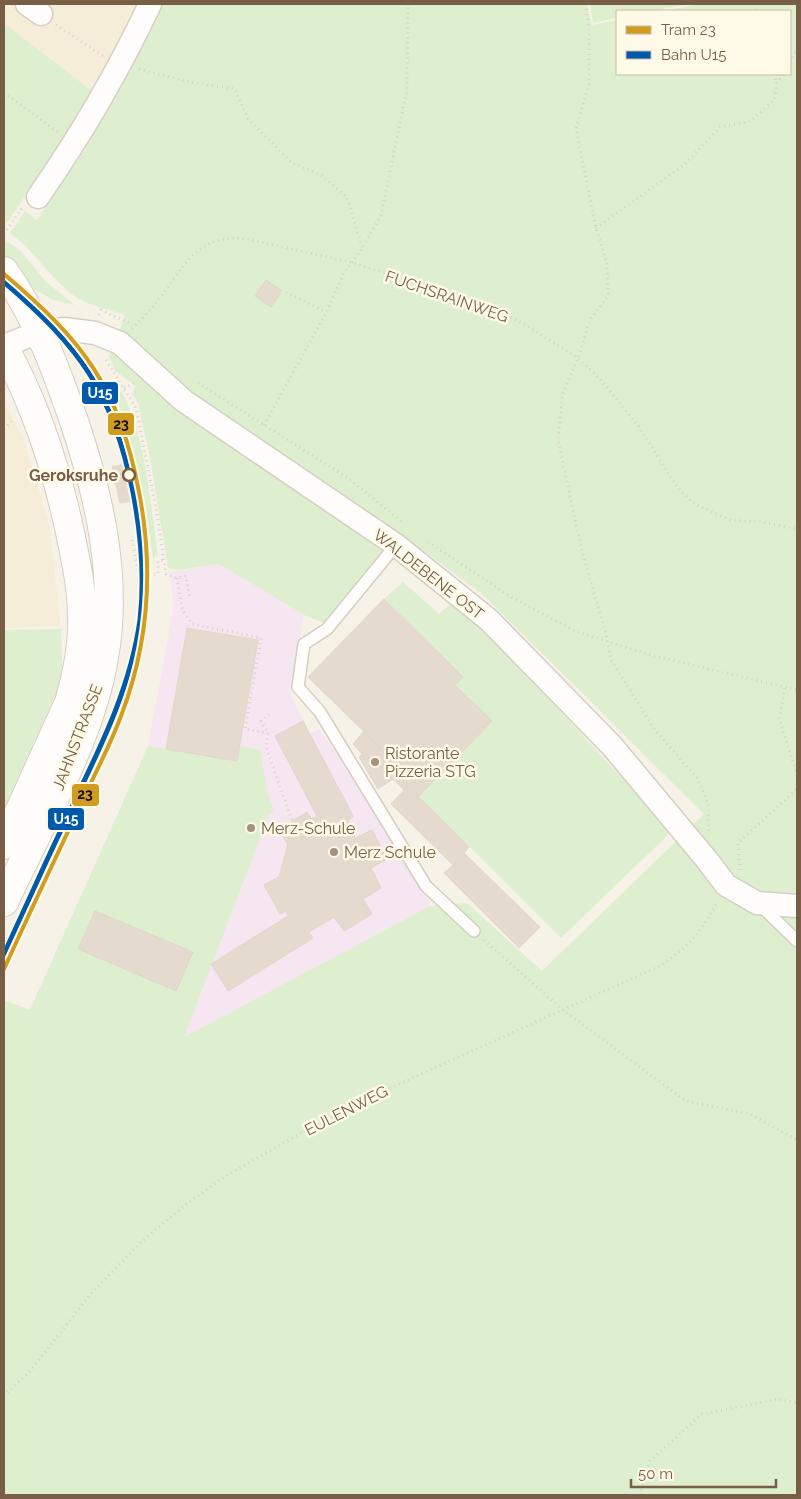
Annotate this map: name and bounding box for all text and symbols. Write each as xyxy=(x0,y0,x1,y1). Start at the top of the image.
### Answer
legend xyxy=(616,10,791,75)
text: Tram 23 xyxy=(661,21,716,39)
text: Bahn U15 xyxy=(661,46,726,64)
street label: FUCHSRAINWEG xyxy=(383,266,511,326)
line badge: U15 xyxy=(81,381,119,405)
text: U15 xyxy=(87,385,113,401)
line badge: 23 xyxy=(107,412,135,436)
text: 23 xyxy=(113,416,129,432)
place label: Geroksruhe xyxy=(29,466,118,485)
marker: Geroksruhe xyxy=(122,468,136,482)
street label: WALDEBENE OST xyxy=(370,525,488,624)
street label: JAHNSTRASSE xyxy=(49,681,107,793)
place label: Ristorante Pizzeria STG xyxy=(385,744,476,781)
marker: Ristorante Pizzeria STG xyxy=(369,756,381,768)
line badge: 23 xyxy=(71,783,100,807)
text: 23 xyxy=(77,786,93,802)
line badge: U15 xyxy=(47,807,85,831)
text: U15 xyxy=(53,811,79,827)
place label: Merz-Schule xyxy=(261,819,355,838)
marker: Merz-Schule xyxy=(245,822,257,834)
place label: Merz Schule xyxy=(344,843,436,862)
marker: Merz Schule xyxy=(328,846,340,858)
street label: EULENWEG xyxy=(301,1081,391,1140)
scale bar xyxy=(631,1456,776,1488)
text: 50 m xyxy=(638,1465,673,1483)

